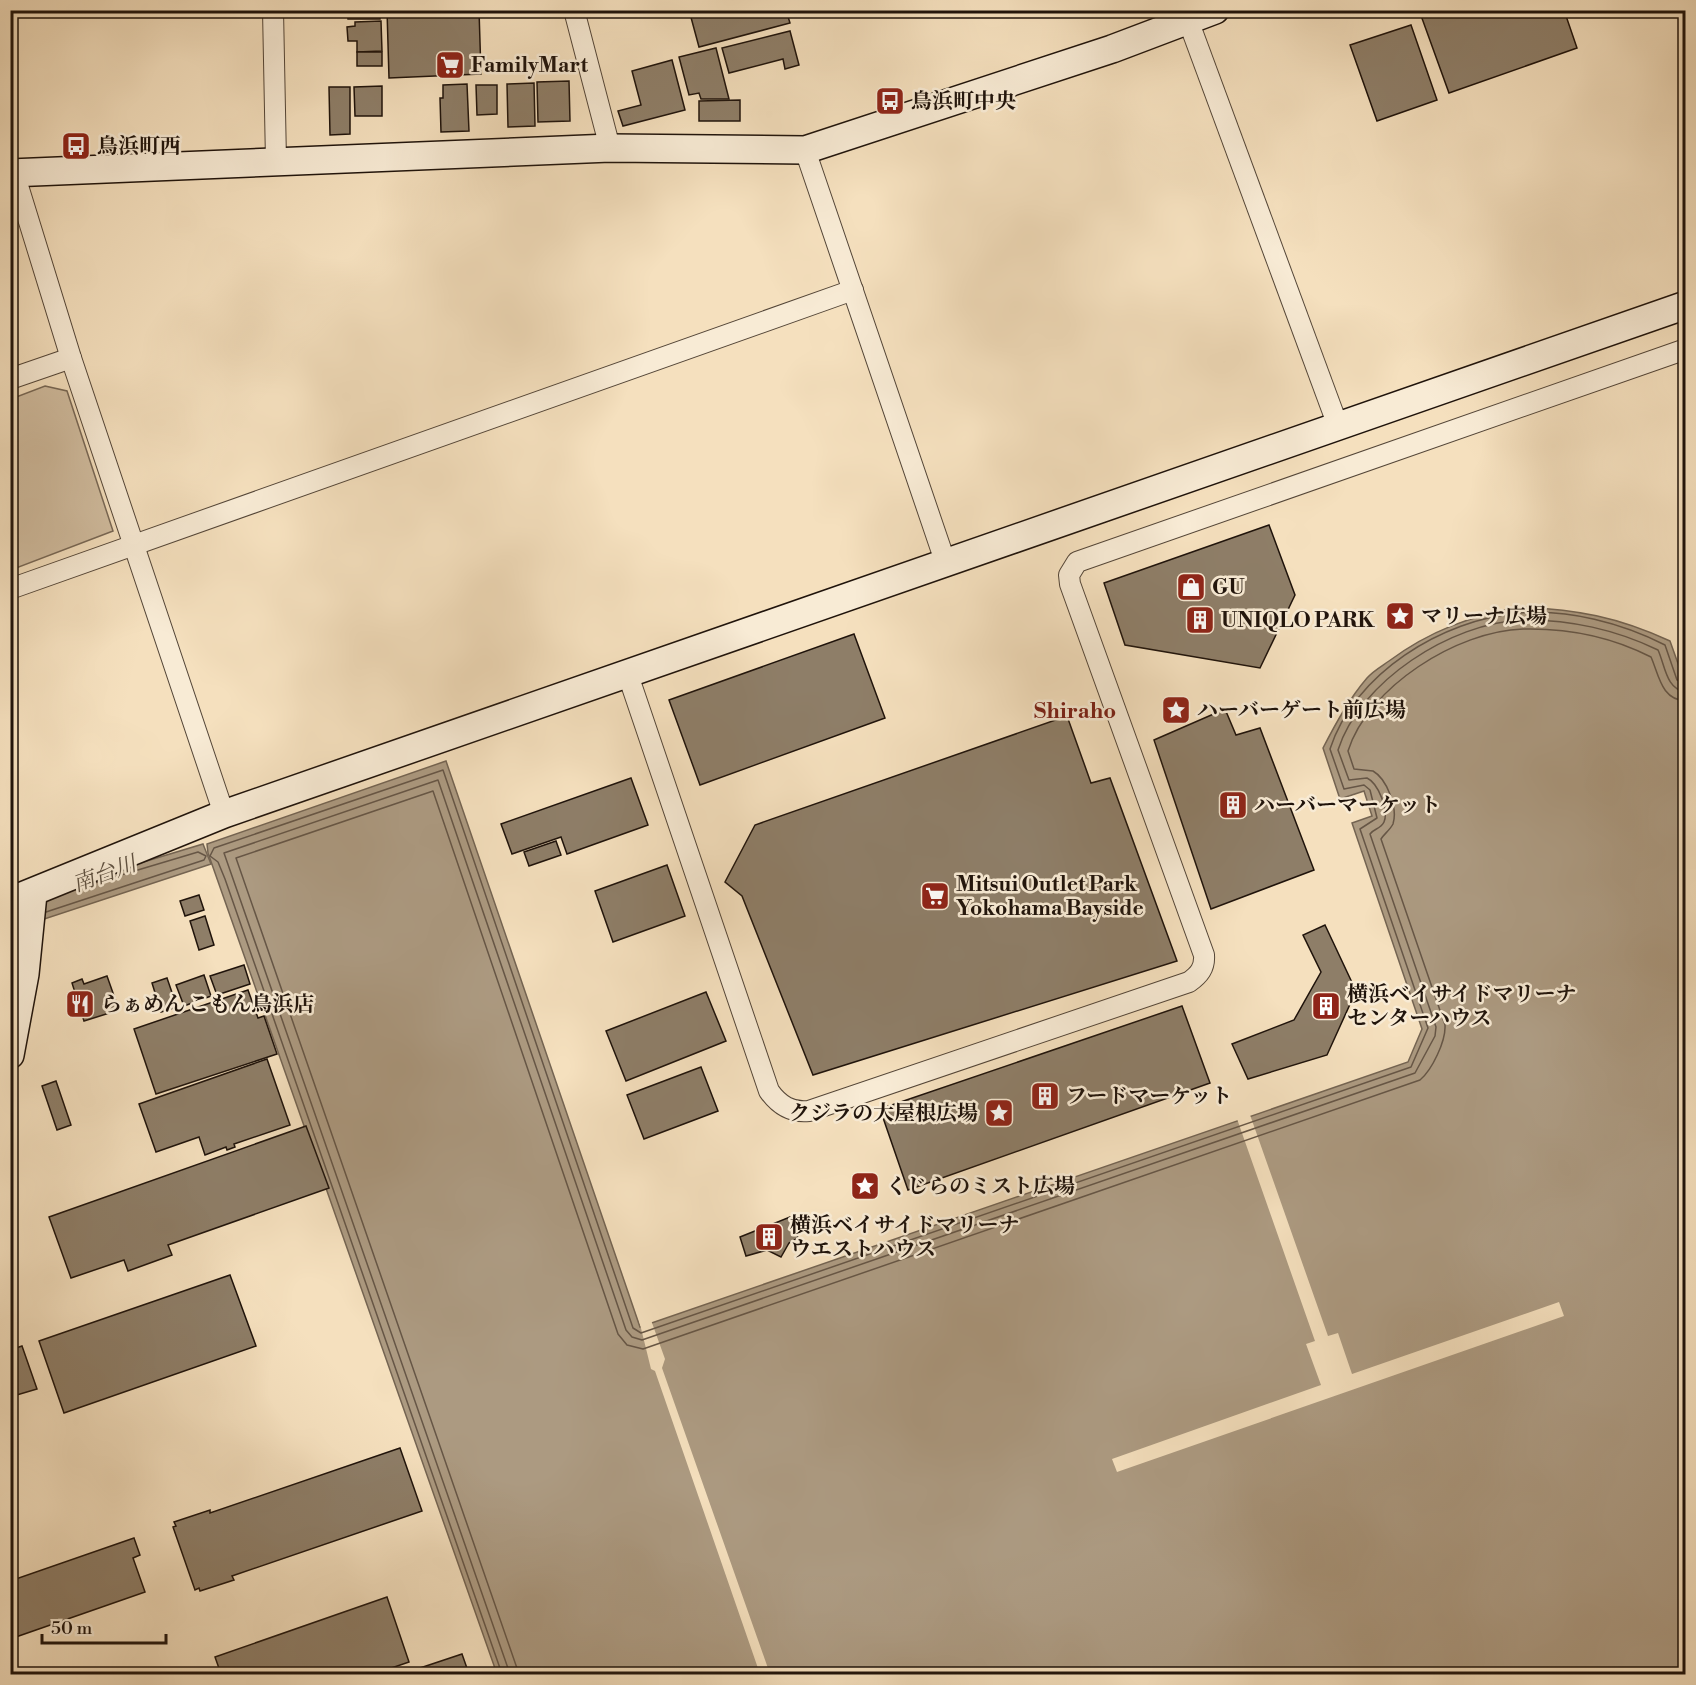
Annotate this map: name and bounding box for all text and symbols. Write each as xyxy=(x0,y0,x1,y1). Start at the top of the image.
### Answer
supermarket icon: FamilyMart xyxy=(434,49,466,81)
place label: FamilyMart xyxy=(471,53,589,79)
bus stop icon: 鳥浜町中央 xyxy=(874,85,906,117)
place label: 鳥浜町中央 xyxy=(911,89,1016,115)
bus stop icon: 鳥浜町西 xyxy=(60,130,92,162)
place label: 鳥浜町西 xyxy=(97,134,181,160)
shop icon: GU xyxy=(1175,571,1207,603)
place label: GU xyxy=(1212,575,1246,601)
place icon: マリーナ広場 xyxy=(1384,600,1416,632)
building icon: UNIQLO PARK xyxy=(1184,604,1216,636)
place label: マリーナ広場 xyxy=(1421,604,1547,630)
place label: UNIQLO PARK xyxy=(1221,608,1376,634)
place icon: ハーバーゲート前広場 xyxy=(1160,694,1192,726)
district label: Shiraho xyxy=(1034,698,1116,725)
place label: ハーバーゲート前広場 xyxy=(1197,698,1406,724)
building icon: ハーバーマーケット xyxy=(1217,789,1249,821)
place label: ハーバーマーケット xyxy=(1254,793,1441,819)
water label: 南台川 xyxy=(69,850,142,898)
place label: Mitsui Outlet Park Yokohama Bayside xyxy=(956,872,1144,922)
supermarket icon: Mitsui Outlet Park Yokohama Bayside xyxy=(919,880,951,912)
place label: 横浜ベイサイドマリーナ センターハウス xyxy=(1347,982,1577,1032)
restaurant icon: らぁめん こもん鳥浜店 xyxy=(64,988,96,1020)
building icon: 横浜ベイサイドマリーナ センターハウス xyxy=(1310,990,1342,1022)
place label: らぁめん こもん鳥浜店 xyxy=(101,992,314,1018)
building icon: フードマーケット xyxy=(1029,1080,1061,1112)
place label: フードマーケット xyxy=(1066,1084,1232,1110)
place icon: クジラの大屋根広場 xyxy=(983,1097,1015,1129)
place label: クジラの大屋根広場 xyxy=(789,1101,978,1127)
place icon: くじらのミスト広場 xyxy=(849,1170,881,1202)
place label: くじらのミスト広場 xyxy=(886,1174,1075,1200)
place label: 横浜ベイサイドマリーナ ウエストハウス xyxy=(790,1213,1020,1263)
building icon: 横浜ベイサイドマリーナ ウエストハウス xyxy=(753,1221,785,1253)
scale bar xyxy=(42,1607,166,1645)
text: 50 m xyxy=(51,1617,93,1640)

